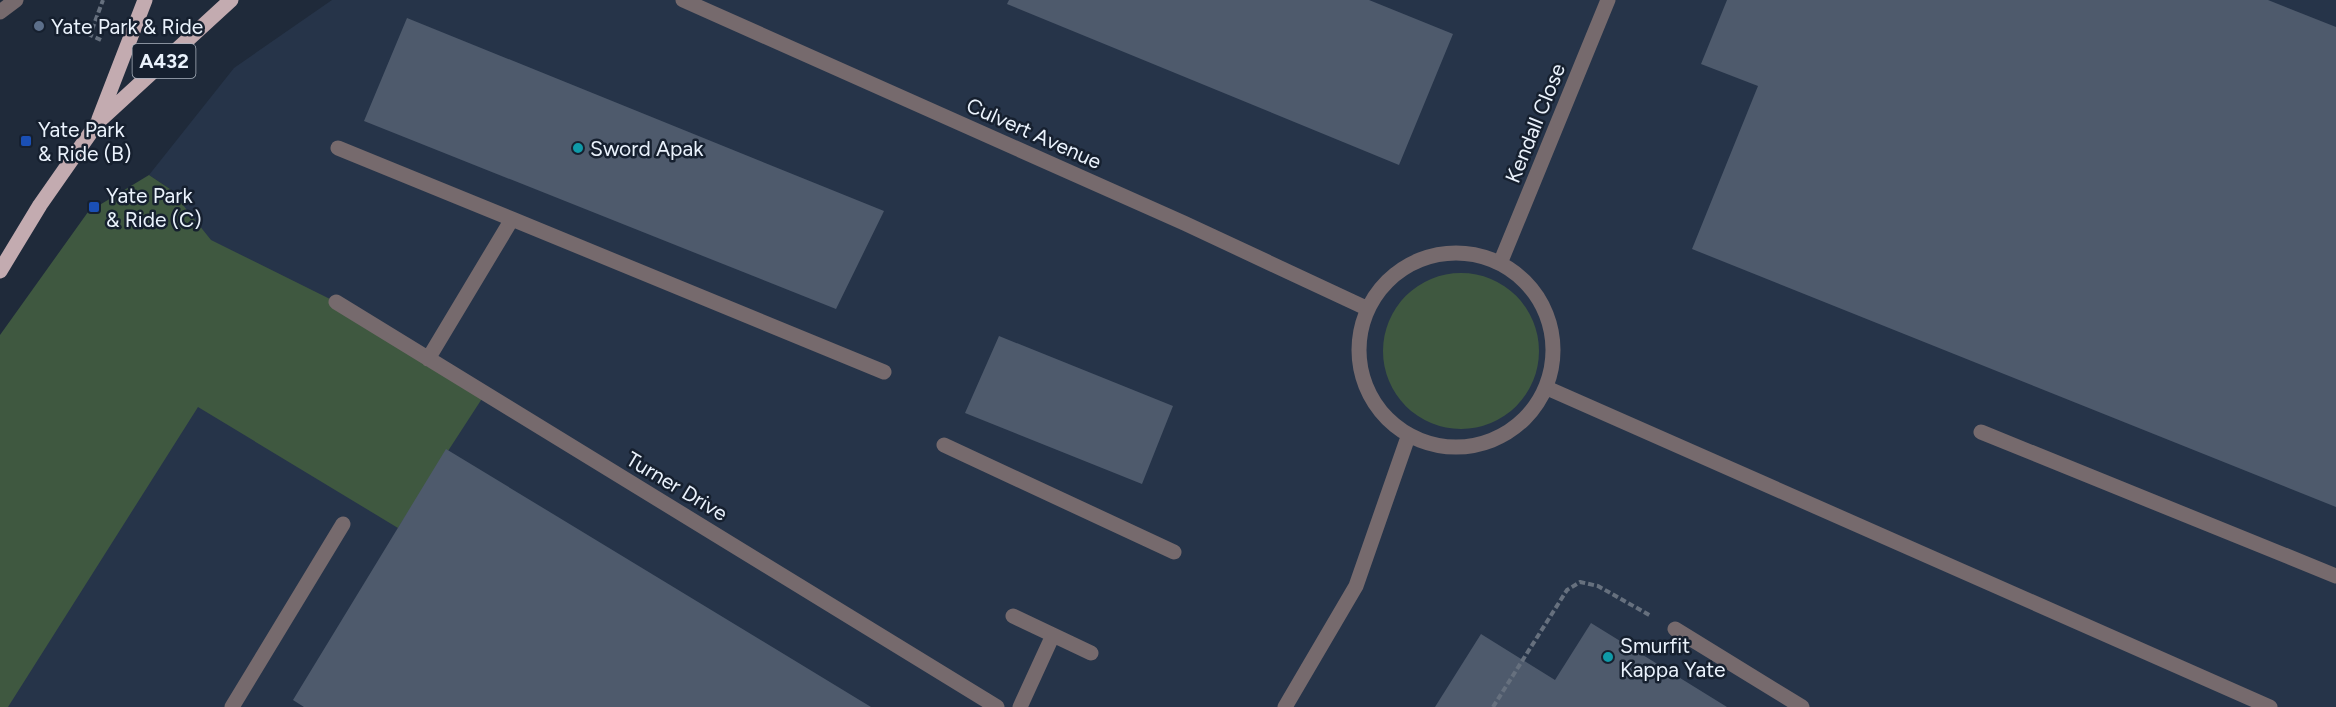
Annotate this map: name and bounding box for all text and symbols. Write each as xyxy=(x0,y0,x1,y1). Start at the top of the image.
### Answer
place label: Yate Park & Ride xyxy=(51,14,203,39)
marker: Yate Park & Ride xyxy=(32,19,46,33)
road number: A432 xyxy=(132,44,195,78)
street label: Kendall Close xyxy=(1500,60,1570,186)
street label: Culvert Avenue xyxy=(963,92,1105,174)
place label: Yate Park & Ride (B) xyxy=(38,117,131,166)
marker: Yate Park & Ride (B) xyxy=(19,134,33,148)
place label: Sword Apak xyxy=(590,136,704,161)
marker: Sword Apak xyxy=(571,141,585,155)
place label: Yate Park & Ride (C) xyxy=(106,183,202,232)
marker: Yate Park & Ride (C) xyxy=(87,200,101,214)
street label: Turner Drive xyxy=(622,446,732,526)
place label: Smurfit Kappa Yate xyxy=(1620,633,1726,682)
marker: Smurfit Kappa Yate xyxy=(1601,650,1615,664)

